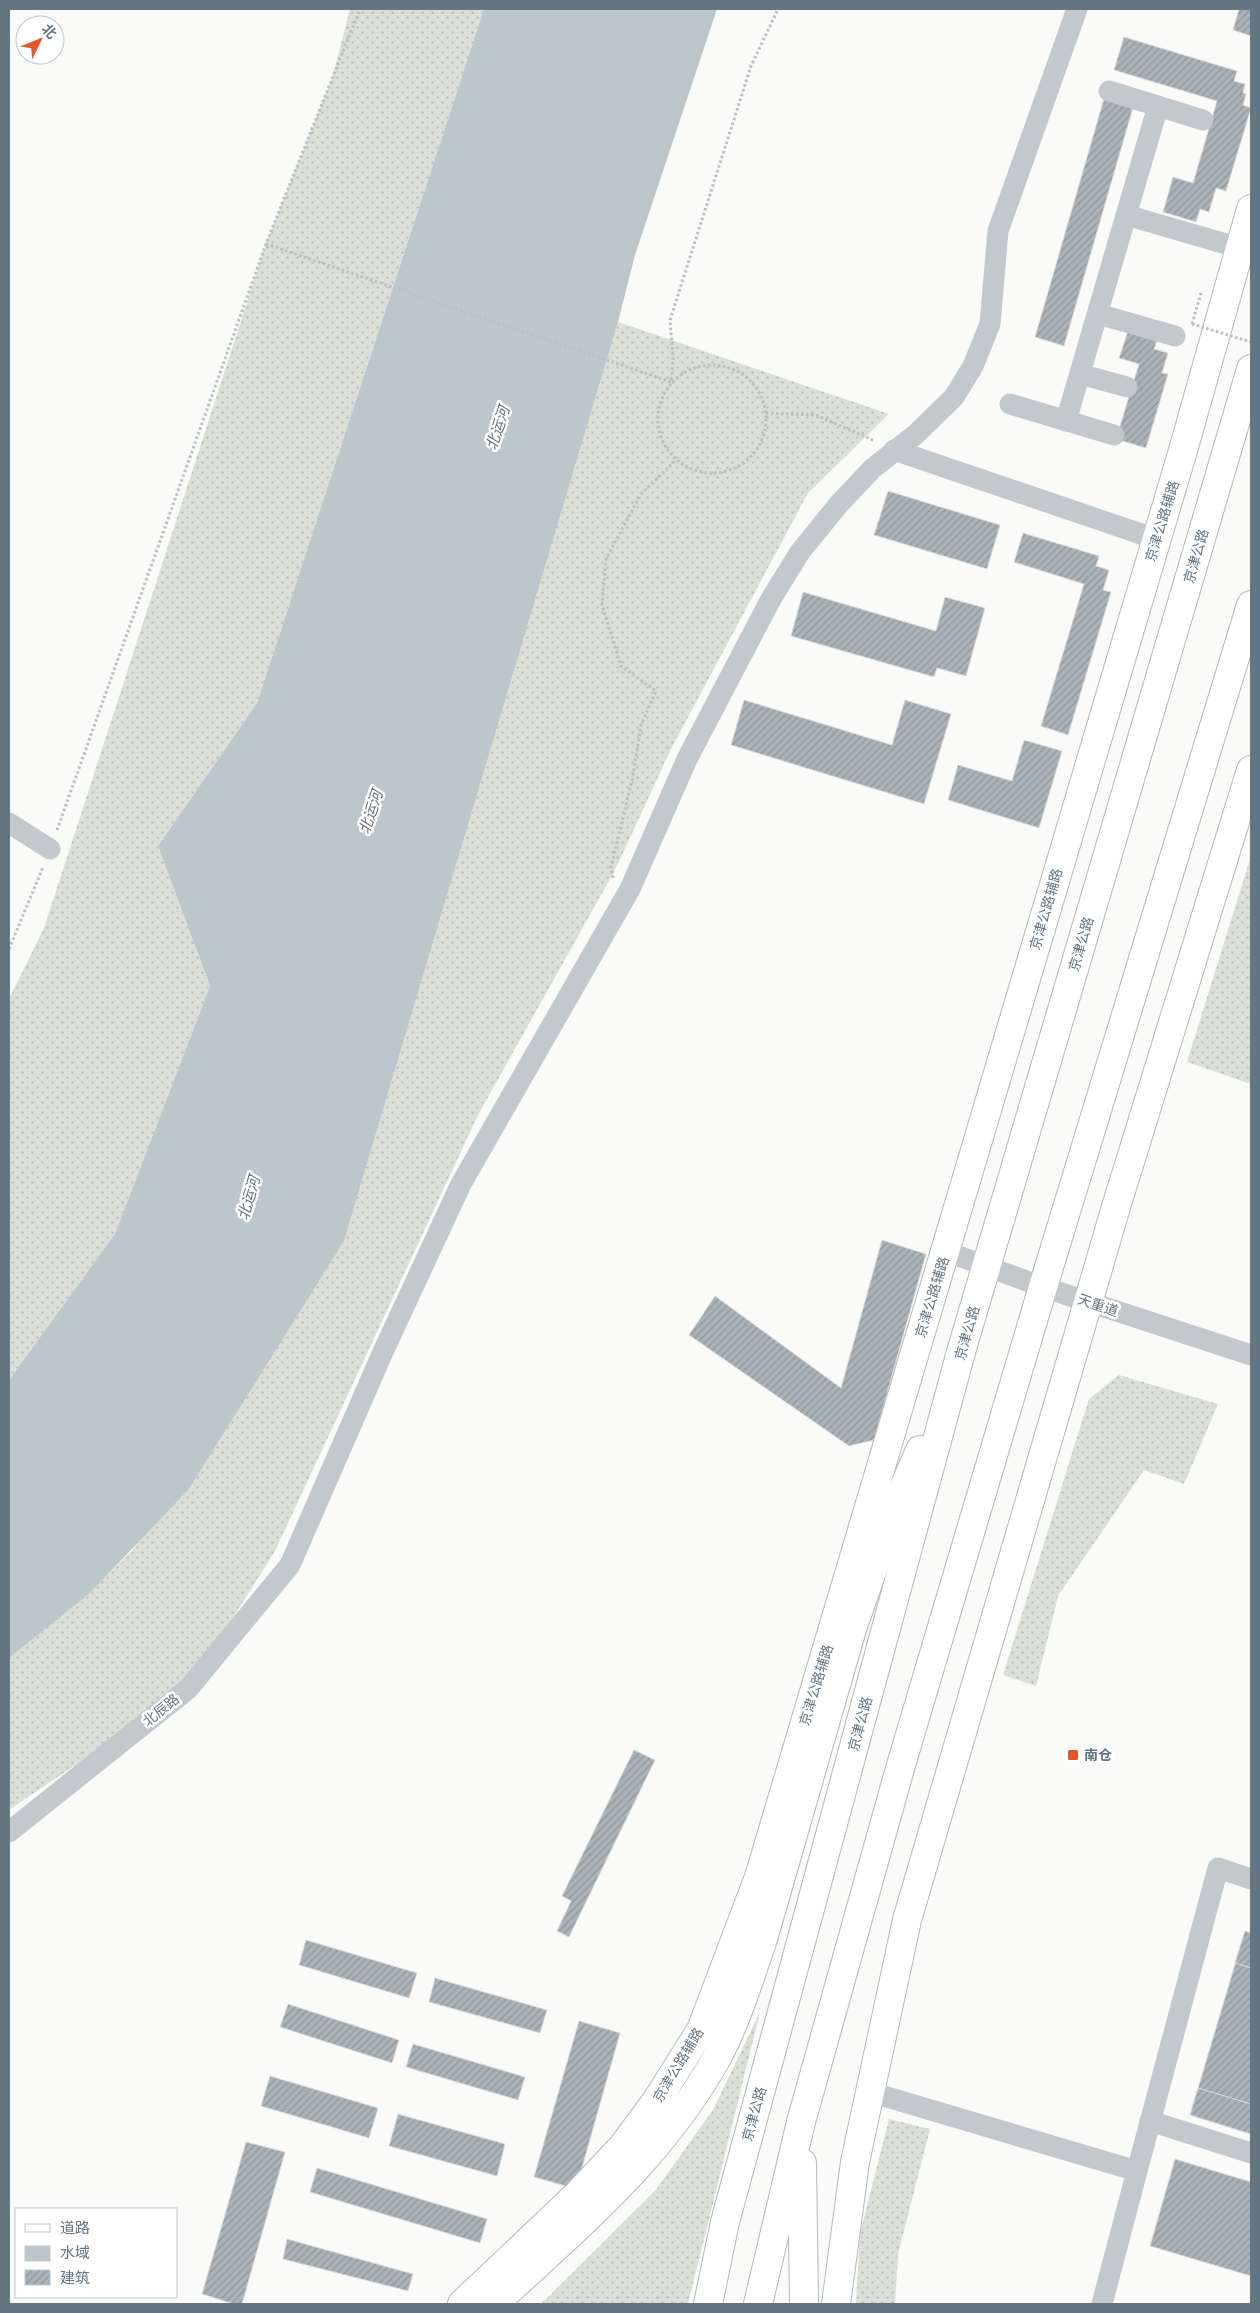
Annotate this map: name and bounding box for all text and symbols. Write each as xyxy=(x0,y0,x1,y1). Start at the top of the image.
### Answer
north arrow xyxy=(15,15,65,65)
text: 北 xyxy=(39,21,60,42)
water label: 北运河 xyxy=(482,401,513,452)
street label: 京津公路辅路 xyxy=(1142,478,1182,564)
street label: 京津公路 xyxy=(1181,527,1211,585)
water label: 北运河 xyxy=(355,785,386,836)
street label: 京津公路辅路 xyxy=(1027,866,1065,952)
street label: 京津公路 xyxy=(1066,915,1096,973)
water label: 北运河 xyxy=(234,1171,264,1222)
street label: 京津公路辅路 xyxy=(912,1254,952,1340)
street label: 天重道 xyxy=(1076,1291,1120,1319)
street label: 京津公路 xyxy=(952,1304,982,1362)
street label: 京津公路辅路 xyxy=(796,1642,836,1728)
street label: 北辰路 xyxy=(140,1691,182,1729)
street label: 京津公路 xyxy=(845,1695,875,1753)
place label: 南仓 xyxy=(1084,1747,1112,1763)
marker: 南仓 xyxy=(1066,1748,1080,1762)
street label: 京津公路辅路 xyxy=(650,2025,706,2105)
street label: 京津公路 xyxy=(739,2085,769,2143)
legend xyxy=(15,2208,178,2298)
text: 道路 xyxy=(60,2219,90,2236)
text: 水域 xyxy=(60,2244,90,2261)
text: 建筑 xyxy=(60,2269,90,2286)

